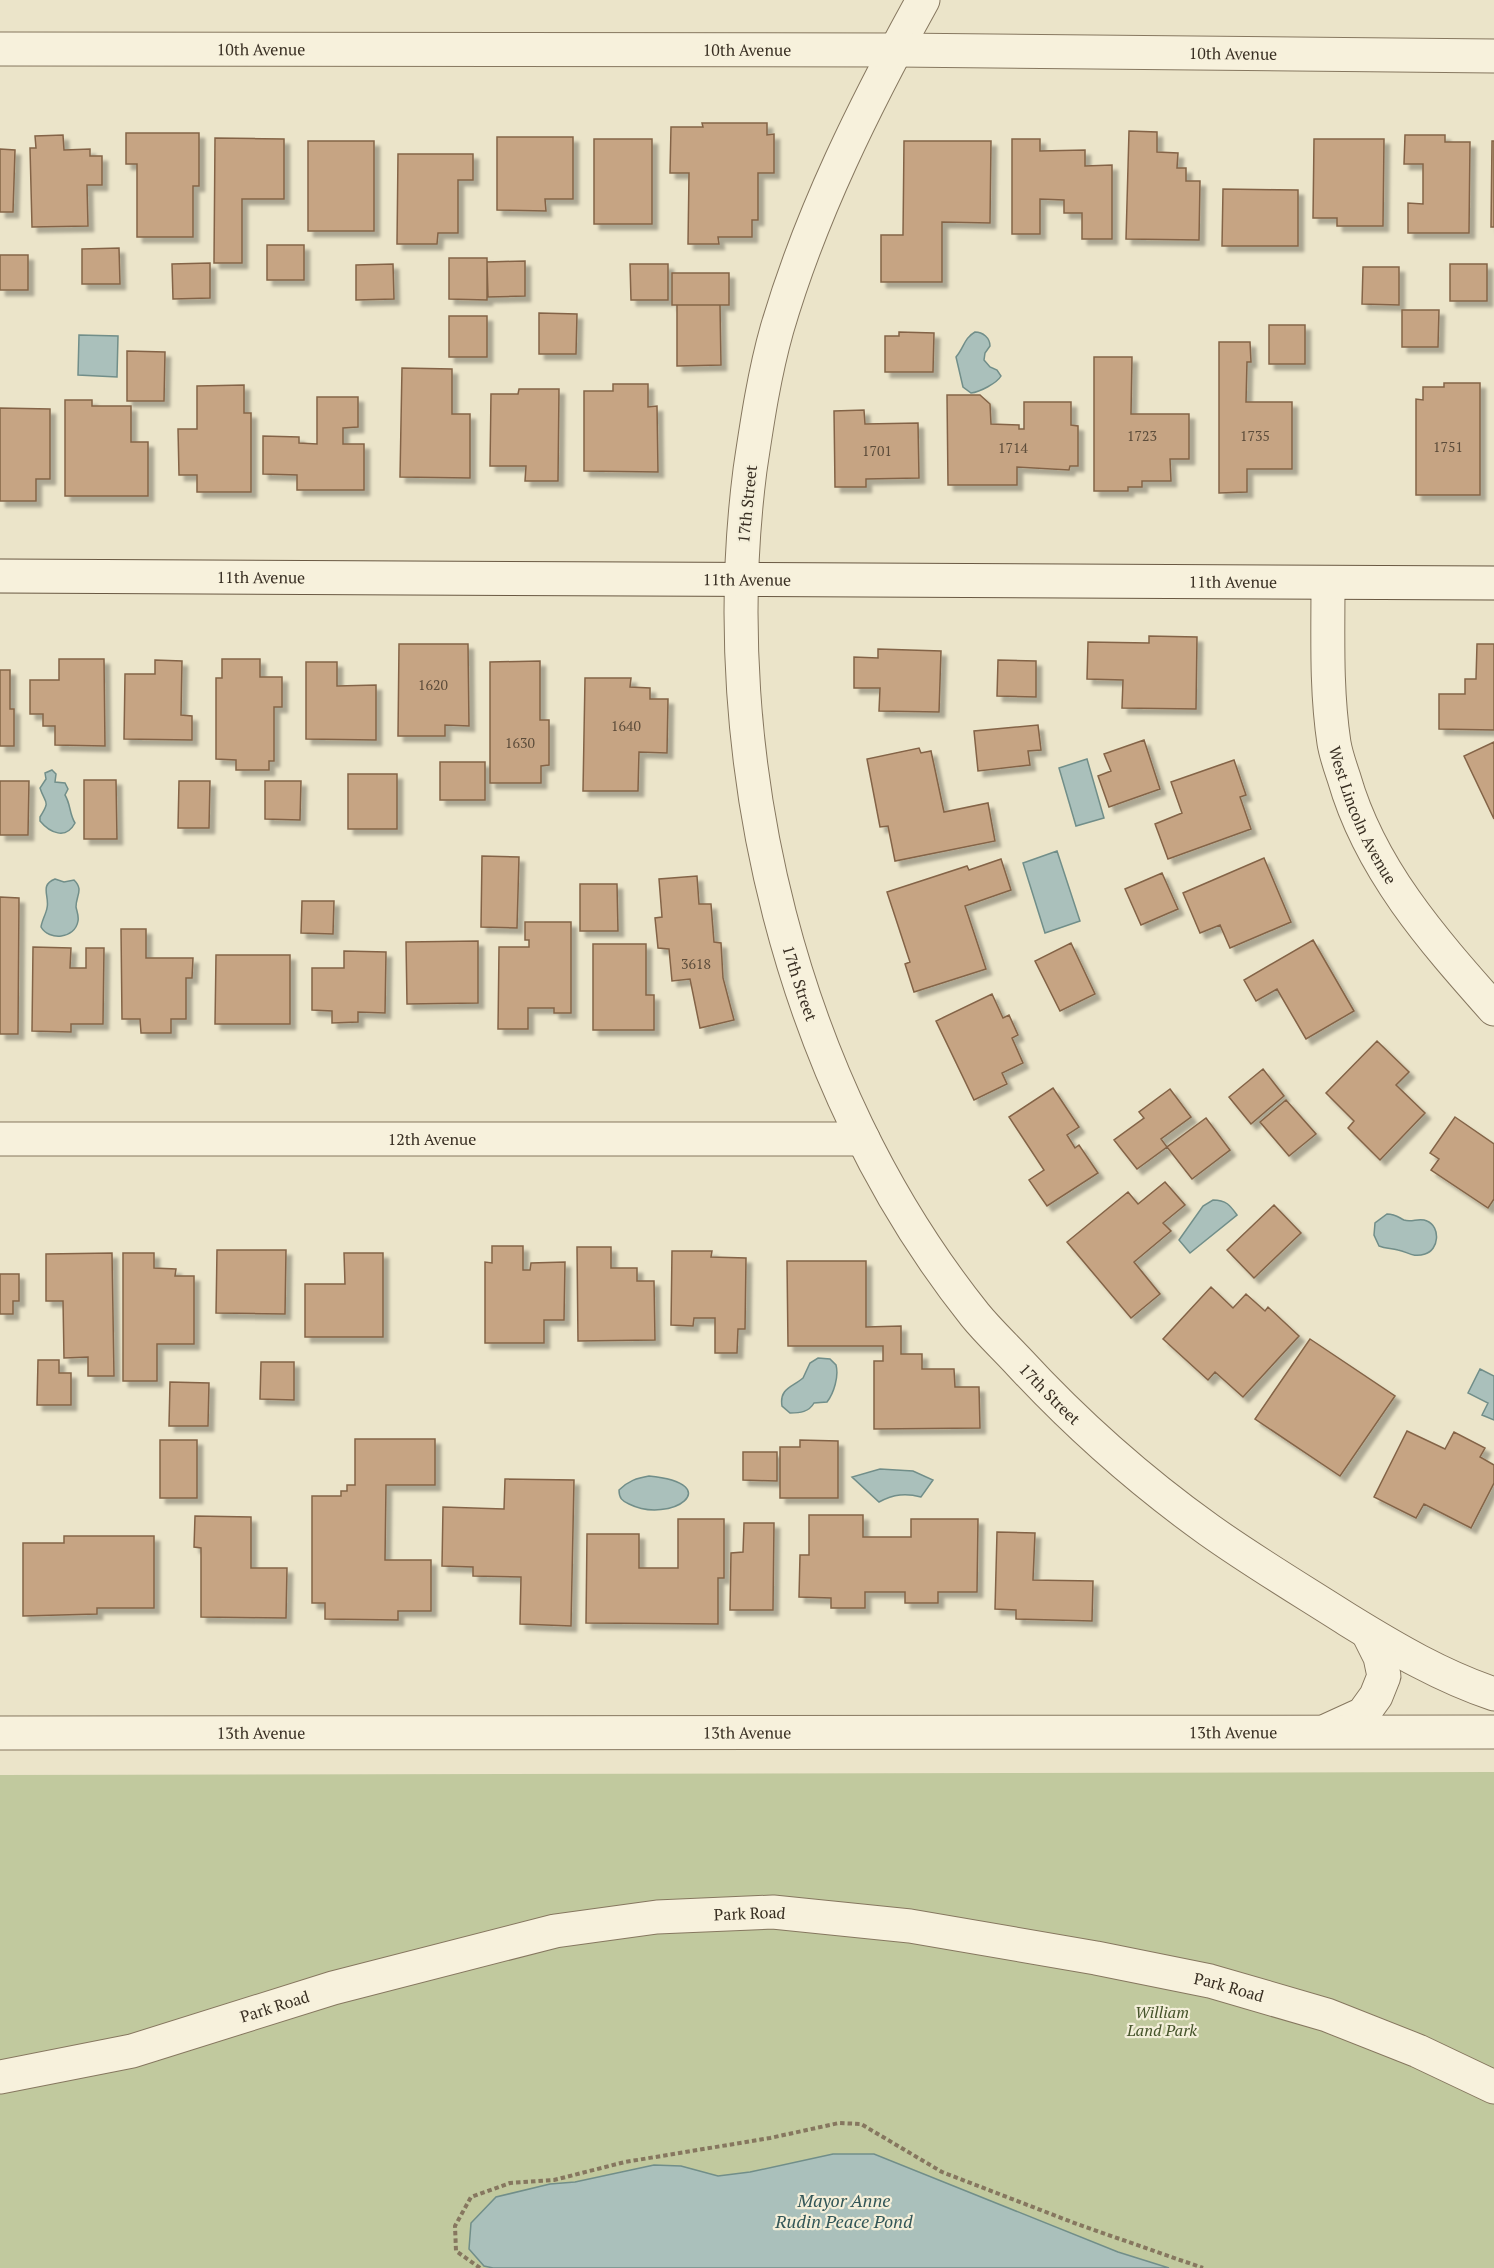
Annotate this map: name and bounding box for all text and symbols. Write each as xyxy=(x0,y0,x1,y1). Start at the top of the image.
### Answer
street label: 10th Avenue xyxy=(217,38,305,60)
street label: 10th Avenue xyxy=(703,39,791,61)
street label: 10th Avenue xyxy=(1189,42,1277,65)
house number: 1723 xyxy=(1127,426,1157,445)
house number: 1735 xyxy=(1240,426,1270,445)
house number: 1751 xyxy=(1433,437,1463,456)
house number: 1714 xyxy=(998,438,1028,457)
house number: 1701 xyxy=(862,441,892,460)
street label: 17th Street xyxy=(732,464,762,544)
street label: 11th Avenue xyxy=(217,566,305,588)
street label: 11th Avenue xyxy=(703,568,791,591)
street label: 11th Avenue xyxy=(1189,571,1277,593)
house number: 1620 xyxy=(418,675,448,694)
house number: 1640 xyxy=(611,716,641,735)
house number: 1630 xyxy=(505,733,535,752)
street label: West Lincoln Avenue xyxy=(1324,744,1402,888)
street label: 17th Street xyxy=(778,943,823,1024)
house number: 3618 xyxy=(681,954,711,973)
street label: 12th Avenue xyxy=(388,1128,476,1150)
street label: 17th Street xyxy=(1014,1358,1085,1430)
street label: 13th Avenue xyxy=(703,1721,791,1744)
street label: 13th Avenue xyxy=(1189,1721,1277,1743)
street label: 13th Avenue xyxy=(217,1722,305,1744)
street label: Park Road xyxy=(713,1901,787,1926)
street label: Park Road xyxy=(1192,1967,1267,2007)
street label: Park Road xyxy=(237,1985,312,2028)
park label: William Land Park xyxy=(1126,2001,1197,2041)
water label: Mayor Anne Rudin Peace Pond xyxy=(774,2188,913,2233)

